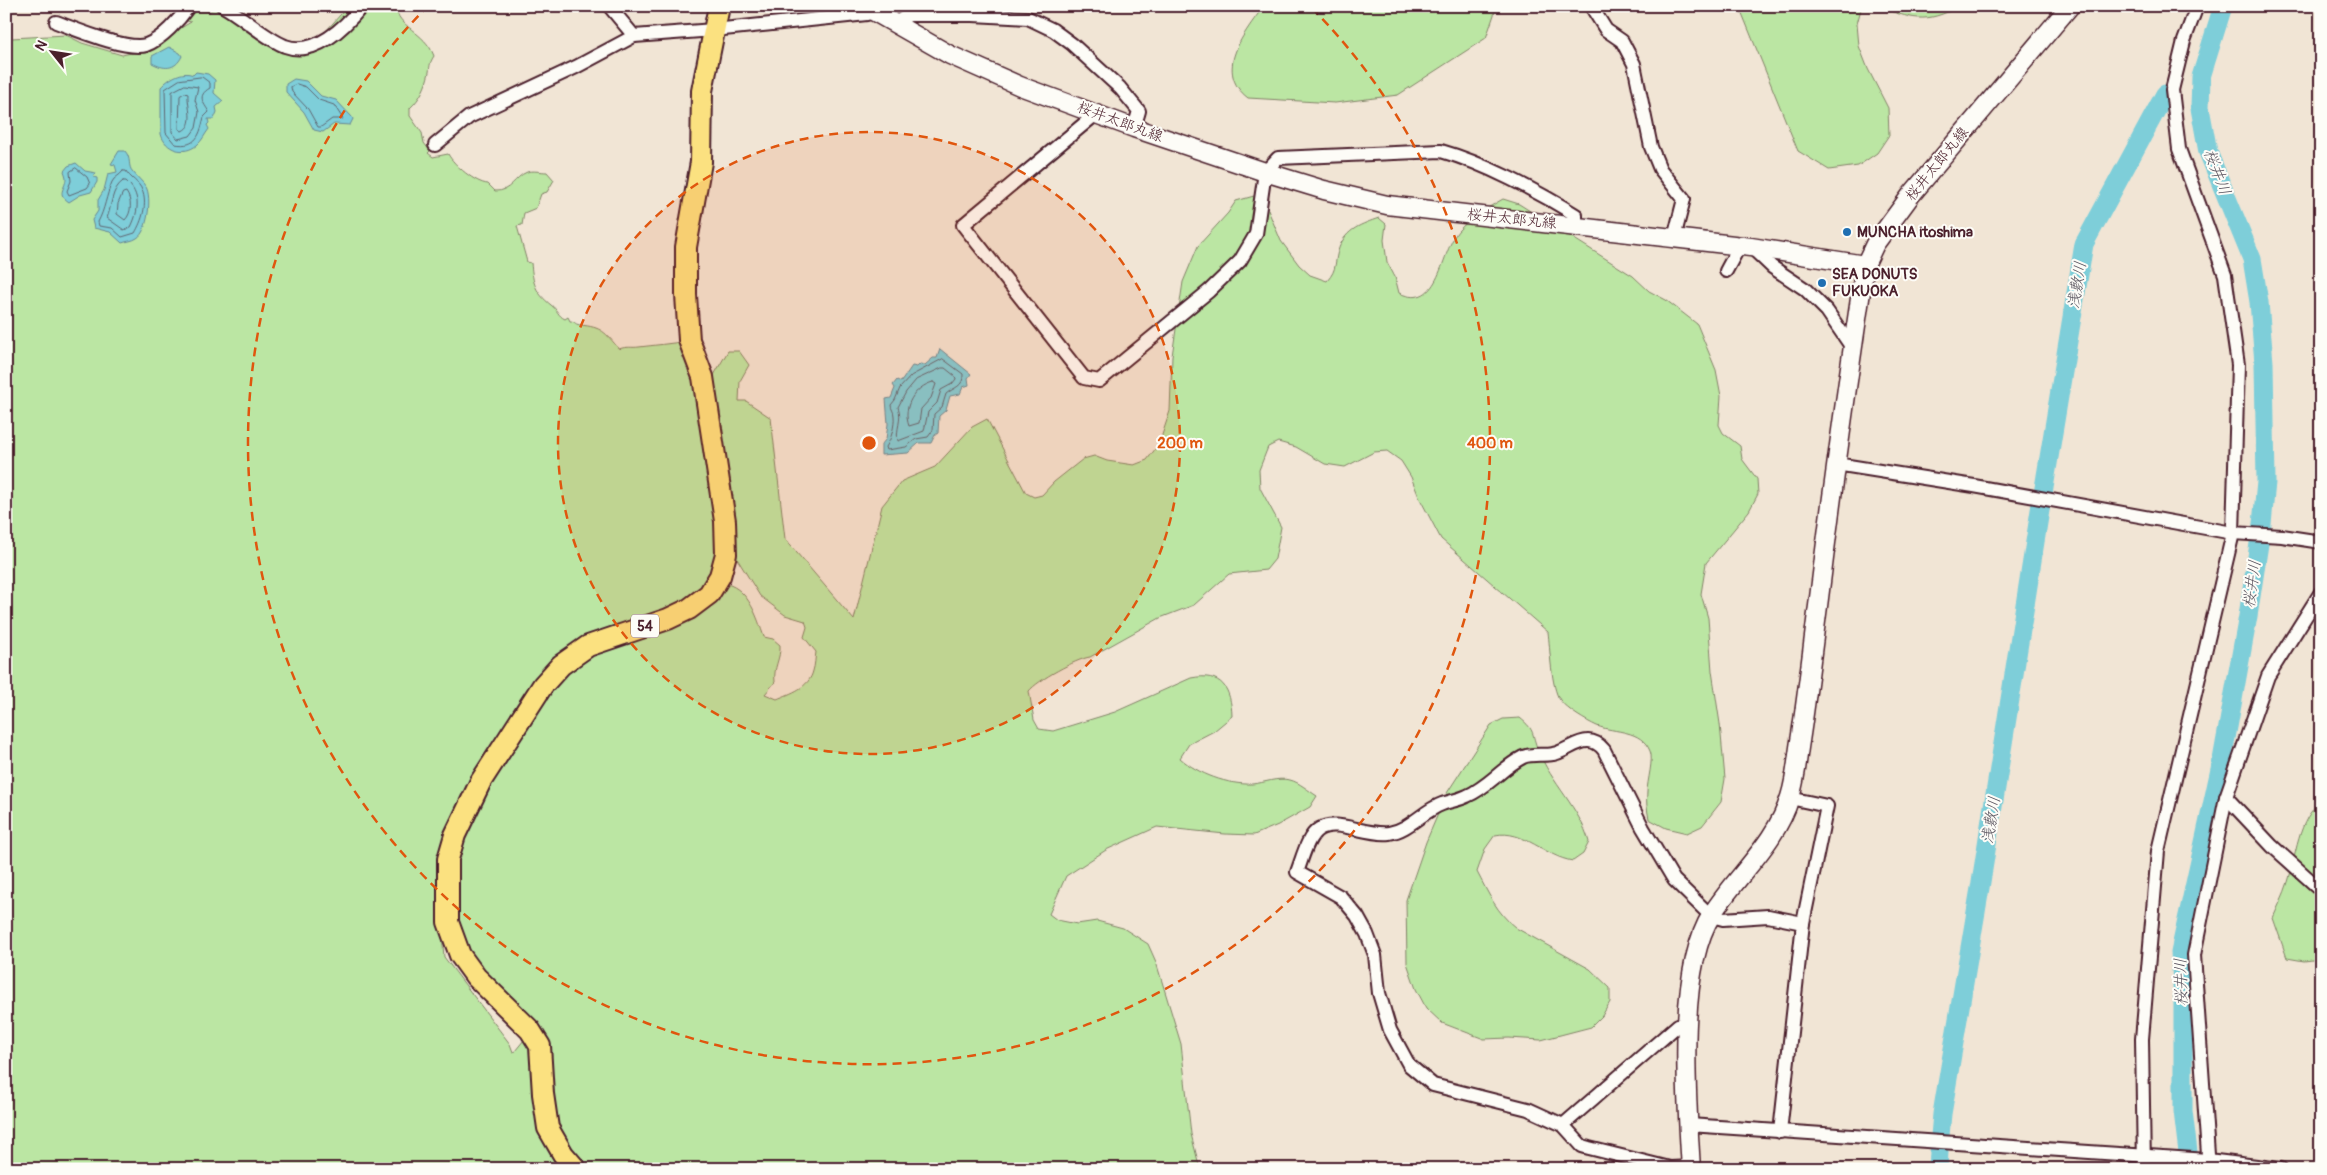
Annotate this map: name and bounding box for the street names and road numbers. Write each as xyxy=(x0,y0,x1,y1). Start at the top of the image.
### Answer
street label: 桜井太郎丸線 xyxy=(1074,98,1166,146)
street label: 桜井太郎丸線 xyxy=(1901,123,1973,205)
street label: 桜井太郎丸線 xyxy=(1466,205,1558,233)
road number: 54 xyxy=(631,614,659,638)

